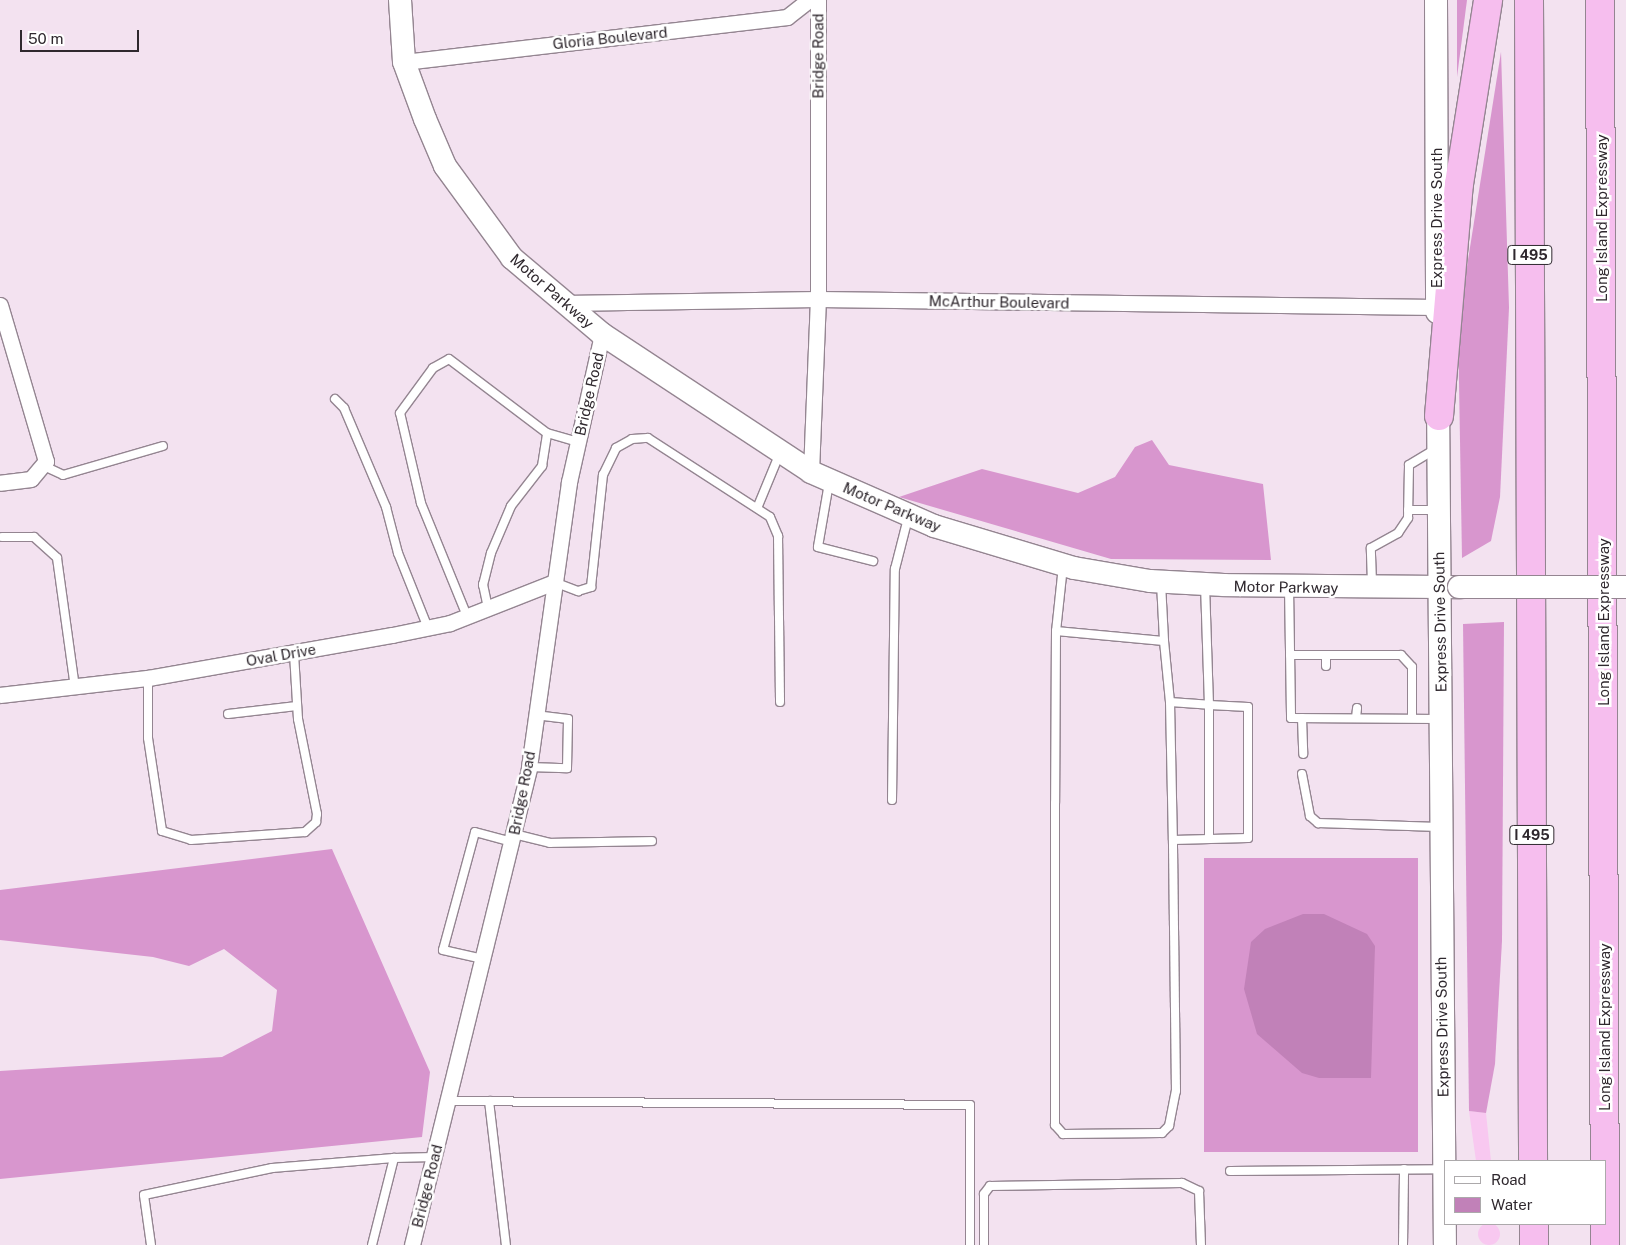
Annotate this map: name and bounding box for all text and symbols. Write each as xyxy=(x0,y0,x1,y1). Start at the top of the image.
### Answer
street label: Bridge Road xyxy=(809,13,827,99)
scale bar xyxy=(22,20,141,52)
street label: Gloria Boulevard xyxy=(552,23,668,53)
text: 50 m xyxy=(28,30,63,47)
street label: Long Island Expressway xyxy=(1593,134,1611,302)
street label: Express Drive South xyxy=(1428,148,1446,288)
road number: I 495 xyxy=(1506,244,1554,266)
street label: Motor Parkway xyxy=(507,250,597,332)
street label: McArthur Boulevard xyxy=(929,292,1069,312)
street label: Bridge Road xyxy=(571,350,607,438)
street label: Motor Parkway xyxy=(840,478,944,536)
street label: Long Island Expressway xyxy=(1595,538,1613,706)
street label: Express Drive South xyxy=(1430,551,1450,693)
street label: Motor Parkway xyxy=(1233,577,1339,597)
street label: Oval Drive xyxy=(245,640,317,670)
street label: Bridge Road xyxy=(505,749,539,837)
road number: I 495 xyxy=(1508,824,1556,846)
street label: Long Island Expressway xyxy=(1596,943,1614,1111)
street label: Express Drive South xyxy=(1432,956,1452,1098)
street label: Bridge Road xyxy=(408,1142,446,1230)
legend xyxy=(1444,1160,1606,1225)
text: Road xyxy=(1491,1171,1527,1188)
text: Water xyxy=(1491,1196,1533,1213)

